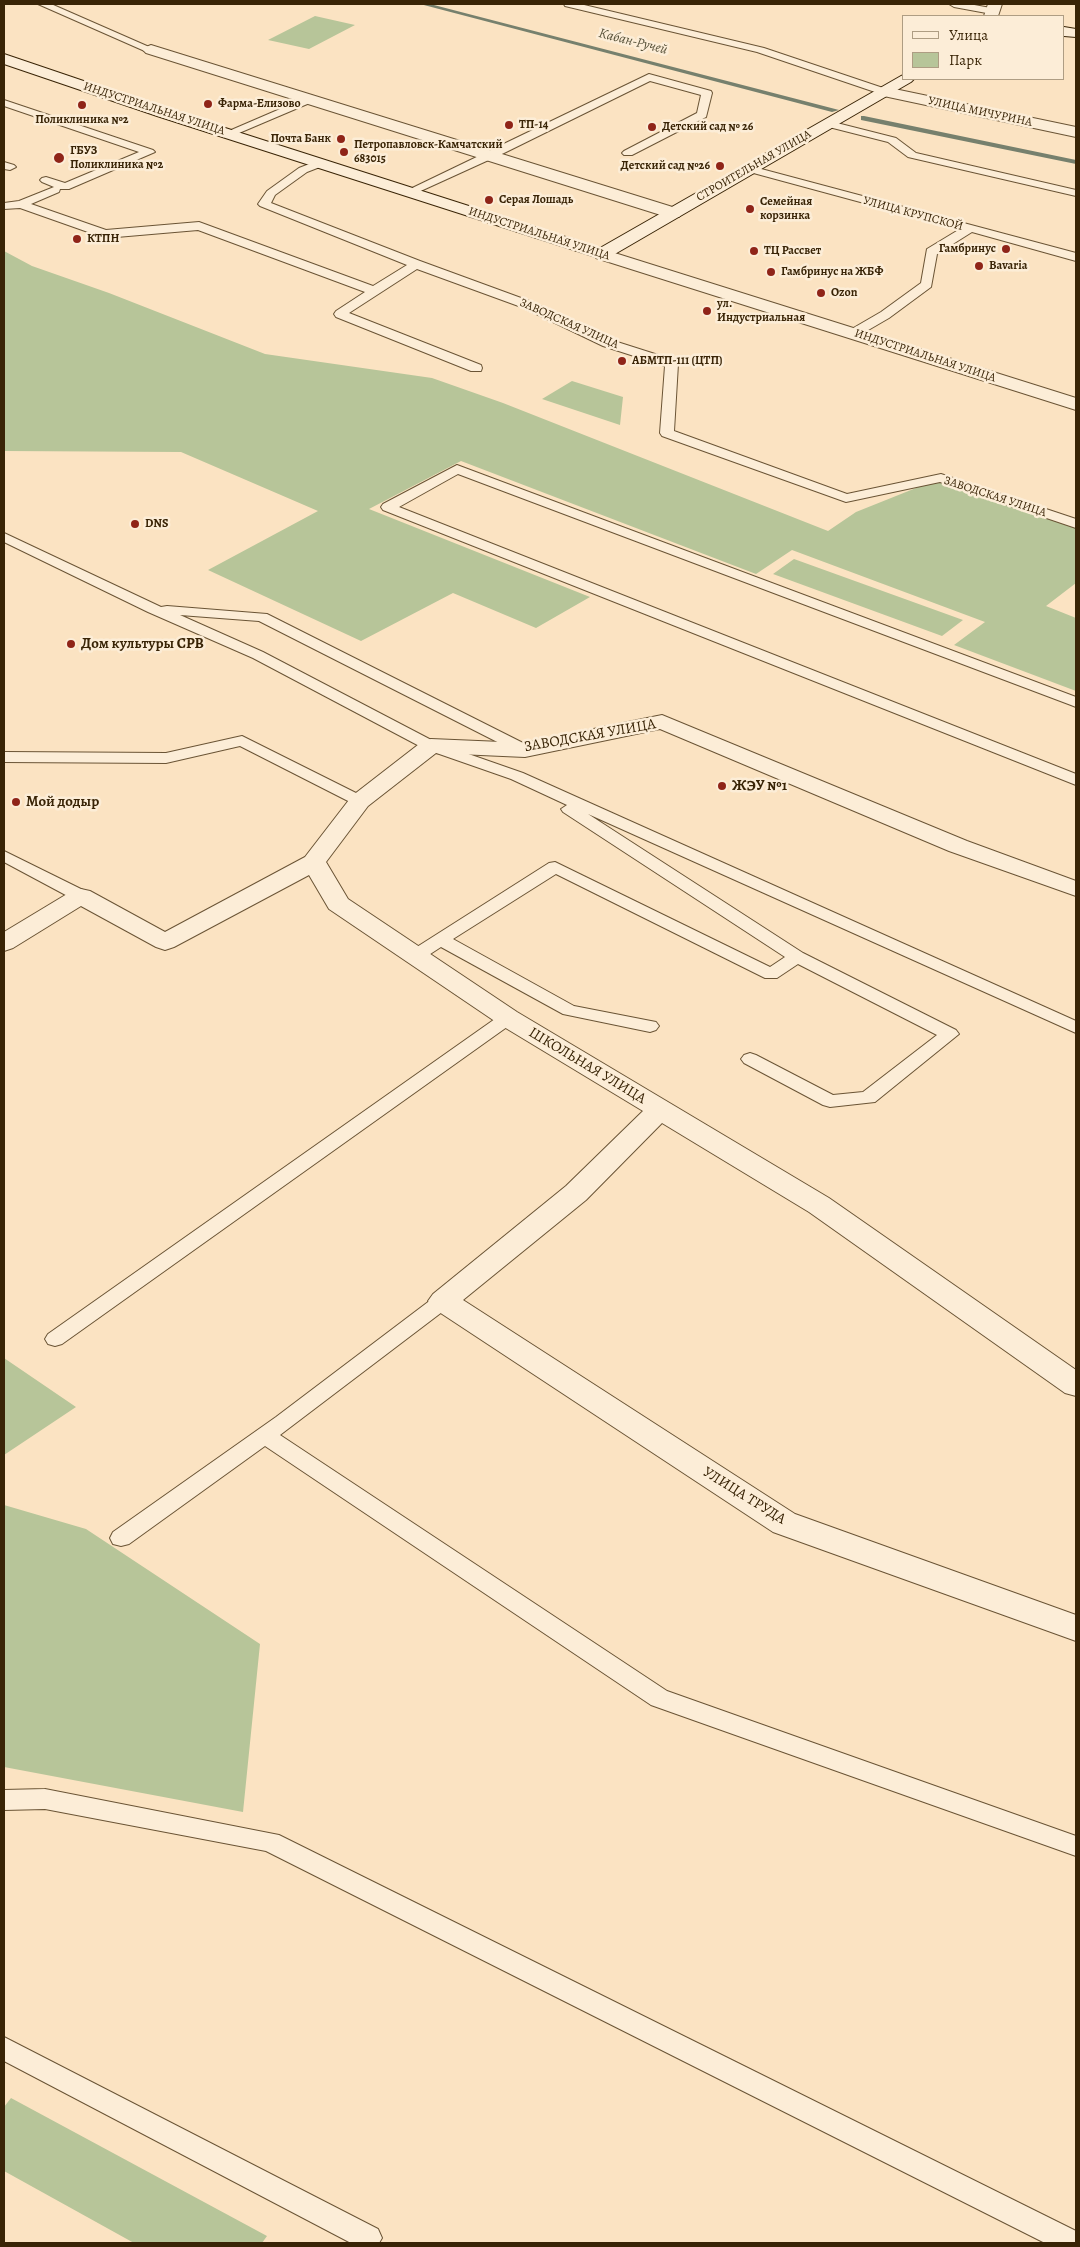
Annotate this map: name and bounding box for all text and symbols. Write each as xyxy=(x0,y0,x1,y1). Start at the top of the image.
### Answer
legend xyxy=(902,15,1065,80)
water label: Кабан-Ручей xyxy=(597,25,669,59)
text: Улица xyxy=(949,25,988,45)
text: Парк xyxy=(949,50,982,70)
street label: ИНДУСТРИАЛЬНАЯ УЛИЦА xyxy=(81,79,227,139)
street label: УЛИЦА МИЧУРИНА xyxy=(927,94,1033,130)
place label: Фарма-Елизово xyxy=(218,97,300,111)
marker: Фарма-Елизово xyxy=(202,98,214,110)
marker: Поликлиника №2 xyxy=(76,99,88,111)
place label: Поликлиника №2 xyxy=(35,113,129,127)
place label: ТП-14 xyxy=(519,118,548,132)
marker: ТП-14 xyxy=(503,119,515,131)
place label: Детский сад № 26 xyxy=(662,120,753,134)
marker: Детский сад № 26 xyxy=(646,121,658,133)
street label: СТРОИТЕЛЬНАЯ УЛИЦА xyxy=(694,127,814,205)
place label: Почта Банк xyxy=(270,132,331,146)
marker: Почта Банк xyxy=(335,133,347,145)
place label: Петропавловск-Камчатский 683015 xyxy=(354,138,503,166)
place label: ГБУЗ Поликлиника №2 xyxy=(70,144,163,172)
marker: Петропавловск-Камчатский 683015 xyxy=(338,146,350,158)
marker: ГБУЗ Поликлиника №2 xyxy=(52,151,66,165)
place label: Детский сад №26 xyxy=(621,159,710,173)
marker: Детский сад №26 xyxy=(714,160,726,172)
place label: Серая Лошадь xyxy=(499,193,573,207)
marker: Серая Лошадь xyxy=(483,194,495,206)
street label: УЛИЦА КРУПСКОЙ xyxy=(861,194,965,234)
place label: Семейная корзинка xyxy=(760,195,812,223)
marker: Семейная корзинка xyxy=(744,203,756,215)
street label: ИНДУСТРИАЛЬНАЯ УЛИЦА xyxy=(466,204,612,264)
place label: КТПН xyxy=(87,232,119,246)
marker: КТПН xyxy=(71,233,83,245)
place label: Гамбринус xyxy=(939,242,996,256)
marker: Гамбринус xyxy=(1000,243,1012,255)
place label: ТЦ Рассвет xyxy=(764,244,821,258)
marker: ТЦ Рассвет xyxy=(748,245,760,257)
place label: Bavaria xyxy=(989,259,1028,273)
marker: Bavaria xyxy=(973,260,985,272)
place label: Гамбринус на ЖБФ xyxy=(781,265,883,279)
marker: Гамбринус на ЖБФ xyxy=(765,266,777,278)
place label: Ozon xyxy=(831,286,858,300)
marker: Ozon xyxy=(815,287,827,299)
street label: ЗАВОДСКАЯ УЛИЦА xyxy=(517,296,621,352)
place label: ул. Индустриальная xyxy=(717,297,805,325)
marker: ул. Индустриальная xyxy=(701,305,713,317)
street label: ИНДУСТРИАЛЬНАЯ УЛИЦА xyxy=(852,326,998,386)
place label: АБМТП-111 (ЦТП) xyxy=(632,354,723,368)
marker: АБМТП-111 (ЦТП) xyxy=(616,355,628,367)
street label: ЗАВОДСКАЯ УЛИЦА xyxy=(942,474,1048,520)
place label: DNS xyxy=(145,517,169,531)
marker: DNS xyxy=(129,518,141,530)
place label: Дом культуры СРВ xyxy=(81,635,204,653)
marker: Дом культуры СРВ xyxy=(65,638,77,650)
street label: ЗАВОДСКАЯ УЛИЦА xyxy=(523,716,657,756)
place label: ЖЭУ №1 xyxy=(732,777,787,795)
marker: ЖЭУ №1 xyxy=(716,780,728,792)
place label: Мой додыр xyxy=(26,793,99,811)
marker: Мой додыр xyxy=(10,796,22,808)
street label: ШКОЛЬНАЯ УЛИЦА xyxy=(525,1024,649,1108)
street label: УЛИЦА ТРУДА xyxy=(699,1463,789,1529)

